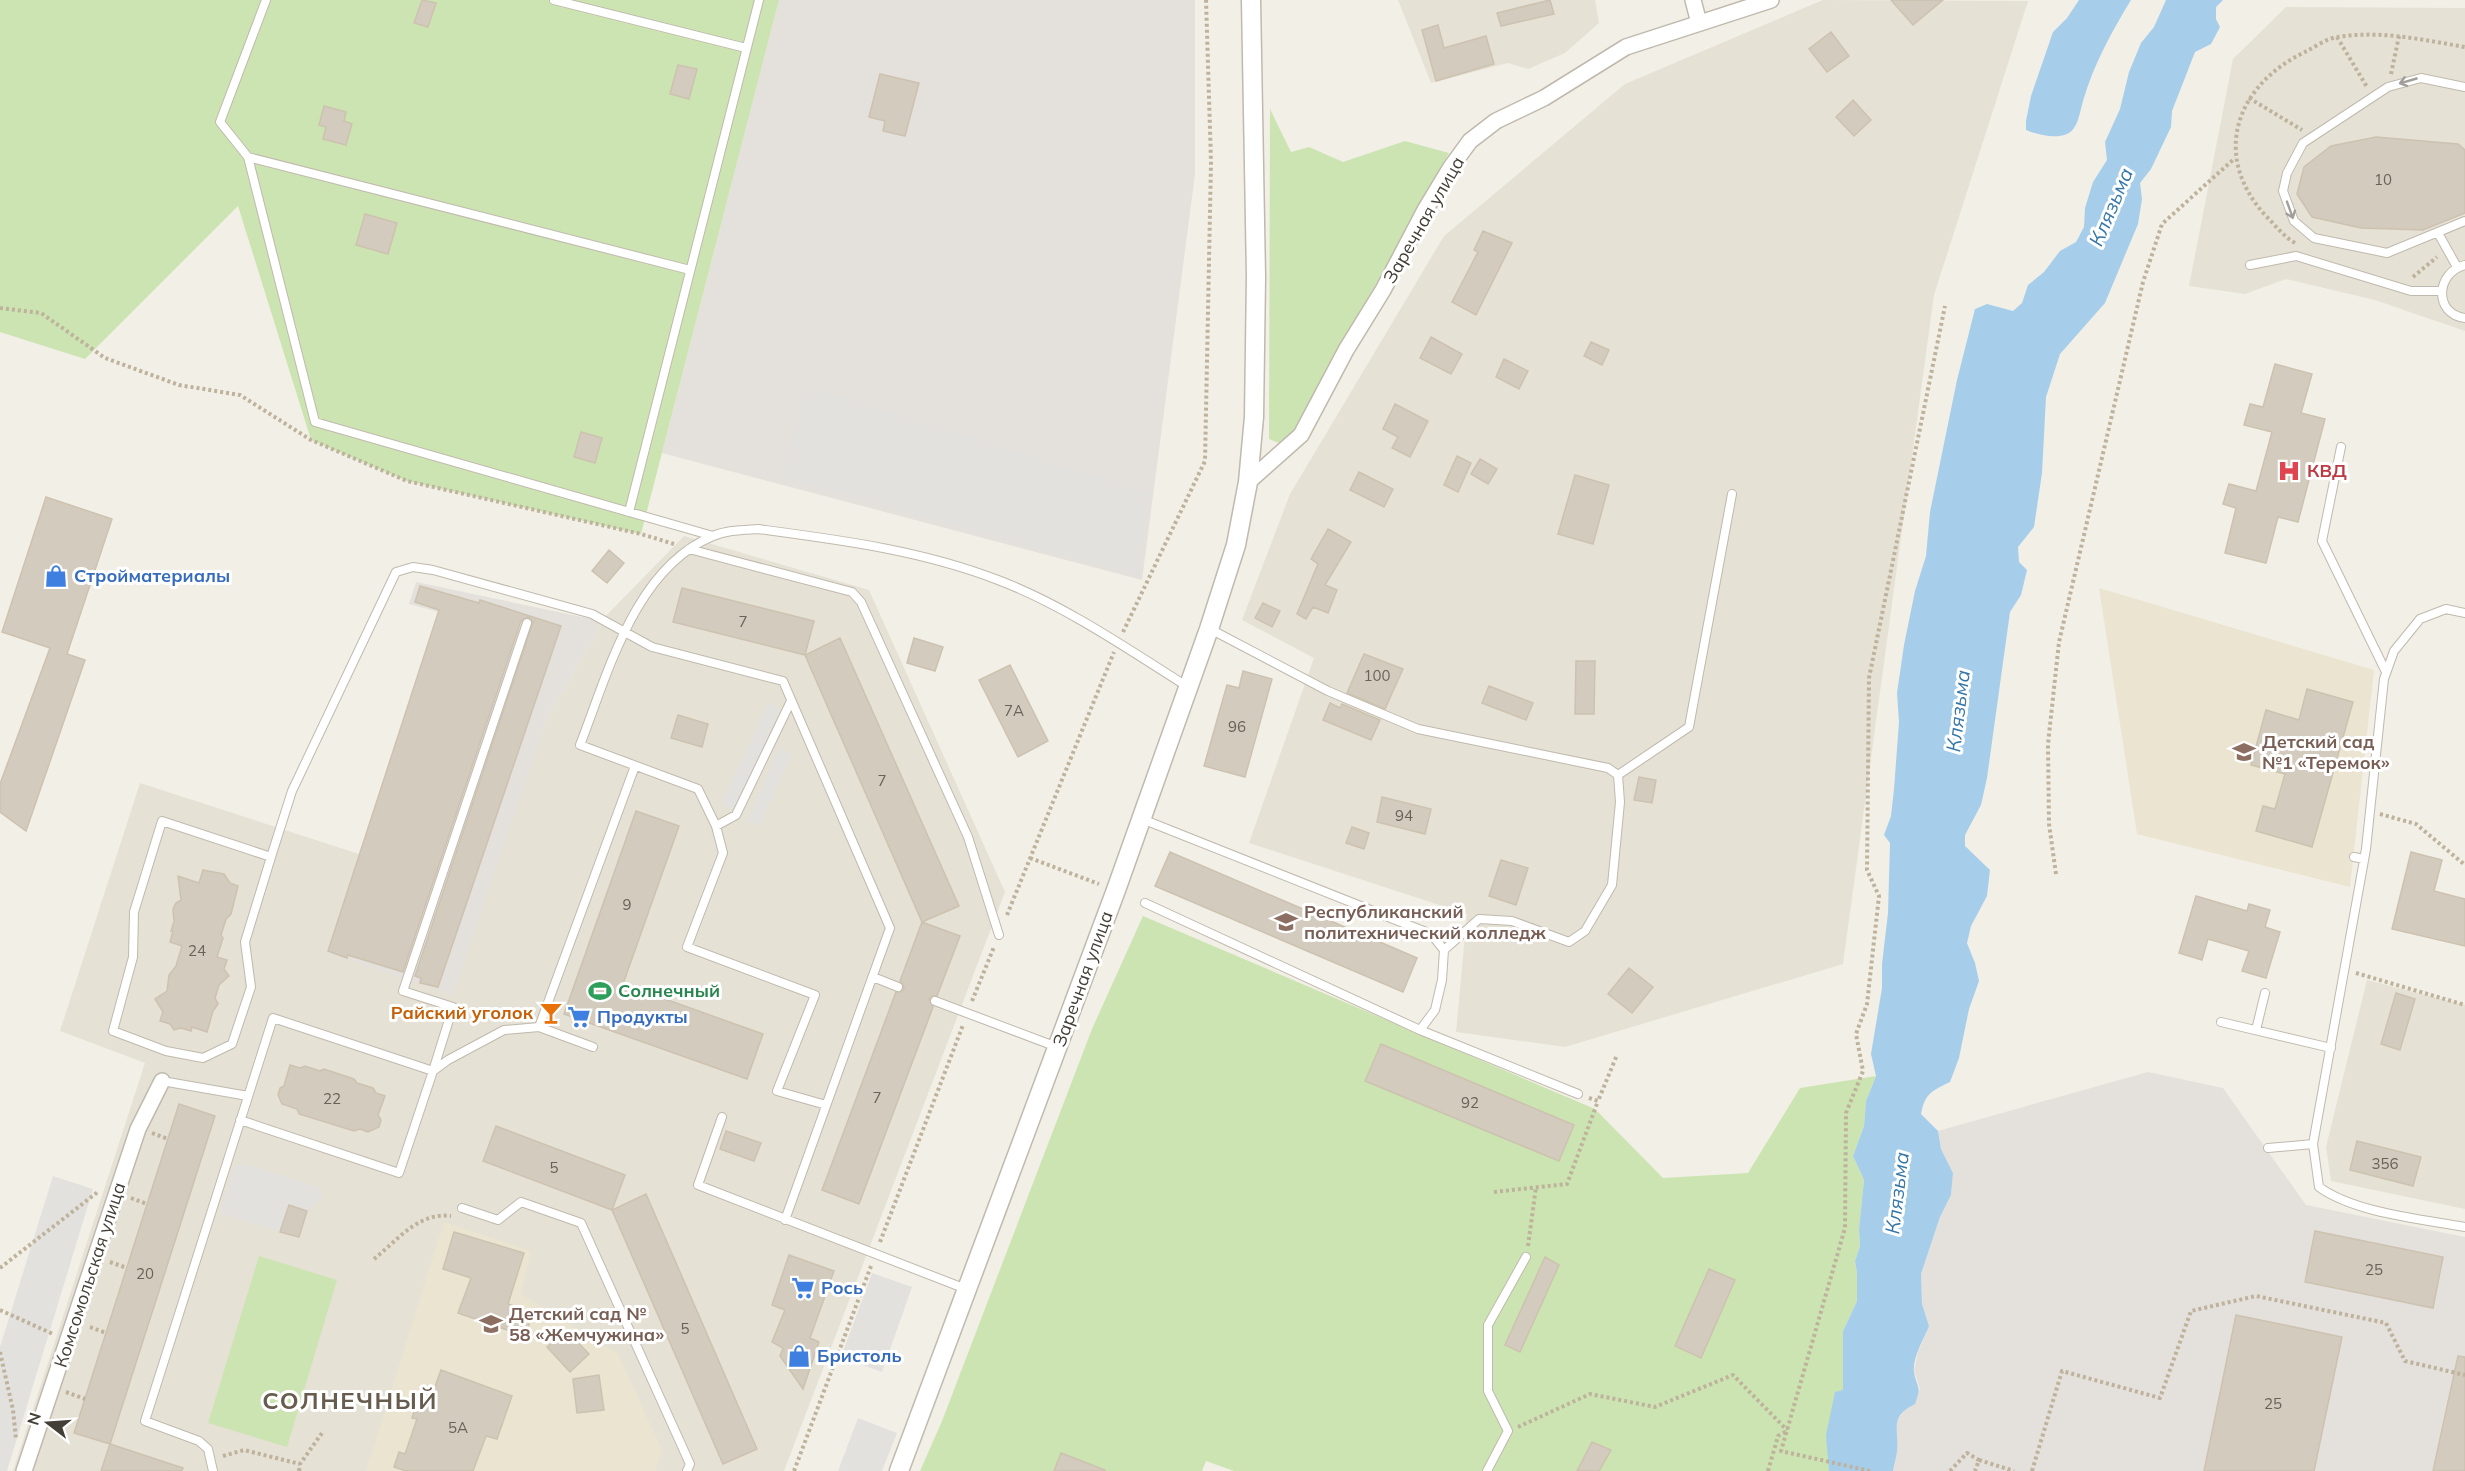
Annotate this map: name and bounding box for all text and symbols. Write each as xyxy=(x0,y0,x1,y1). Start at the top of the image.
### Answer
one-way arrow xyxy=(2399,76,2418,88)
street label: Заречная улица xyxy=(1378,152,1469,287)
water label: Клязьма xyxy=(2083,164,2138,250)
house number: 10 xyxy=(2374,170,2392,189)
one-way arrow xyxy=(2286,200,2297,219)
hospital icon: КВД xyxy=(2276,458,2302,484)
place label: КВД xyxy=(2307,459,2347,482)
shop icon: Стройматериалы xyxy=(43,563,69,589)
place label: Стройматериалы xyxy=(74,564,230,587)
house number: 7 xyxy=(738,612,748,631)
house number: 100 xyxy=(1363,666,1391,685)
water label: Клязьма xyxy=(1940,668,1975,753)
house number: 7А xyxy=(1004,701,1024,720)
house number: 96 xyxy=(1228,717,1246,736)
place label: Детский сад №1 «Теремок» xyxy=(2262,730,2390,774)
school or university icon: Детский сад №1 «Теремок» xyxy=(2231,739,2257,765)
house number: 7 xyxy=(877,771,887,790)
house number: 94 xyxy=(1395,806,1413,825)
house number: 9 xyxy=(622,895,632,914)
place label: Республиканский политехнический колледж xyxy=(1304,900,1546,944)
street label: Заречная улица xyxy=(1047,908,1118,1050)
school or university icon: Республиканский политехнический колледж xyxy=(1273,909,1299,935)
house number: 24 xyxy=(188,941,206,960)
sports icon: Солнечный xyxy=(587,978,613,1004)
place label: Солнечный xyxy=(618,979,720,1002)
bar icon: Райский уголок xyxy=(538,1000,564,1026)
place label: Райский уголок xyxy=(391,1001,534,1024)
supermarket icon: Продукты xyxy=(566,1004,592,1030)
place label: Продукты xyxy=(597,1005,688,1028)
house number: 7 xyxy=(872,1088,882,1107)
house number: 22 xyxy=(323,1089,341,1108)
house number: 92 xyxy=(1461,1093,1479,1112)
water label: Клязьма xyxy=(1879,1150,1914,1235)
house number: 356 xyxy=(2371,1154,2399,1173)
house number: 5 xyxy=(549,1158,559,1177)
street label: Комсомольская улица xyxy=(49,1179,130,1370)
house number: 25 xyxy=(2365,1260,2383,1279)
house number: 20 xyxy=(136,1264,154,1283)
supermarket icon: Рось xyxy=(790,1275,816,1301)
place label: Рось xyxy=(821,1276,863,1299)
place label: Детский сад № 58 «Жемчужина» xyxy=(509,1302,664,1346)
school or university icon: Детский сад № 58 «Жемчужина» xyxy=(478,1311,504,1337)
house number: 5 xyxy=(680,1319,690,1338)
shop icon: Бристоль xyxy=(786,1343,812,1369)
place label: Бристоль xyxy=(817,1344,902,1367)
district label: СОЛНЕЧНЫЙ xyxy=(262,1385,438,1415)
north arrow xyxy=(18,1393,78,1453)
house number: 25 xyxy=(2264,1394,2282,1413)
text: N xyxy=(22,1410,45,1427)
house number: 5А xyxy=(448,1418,468,1437)

